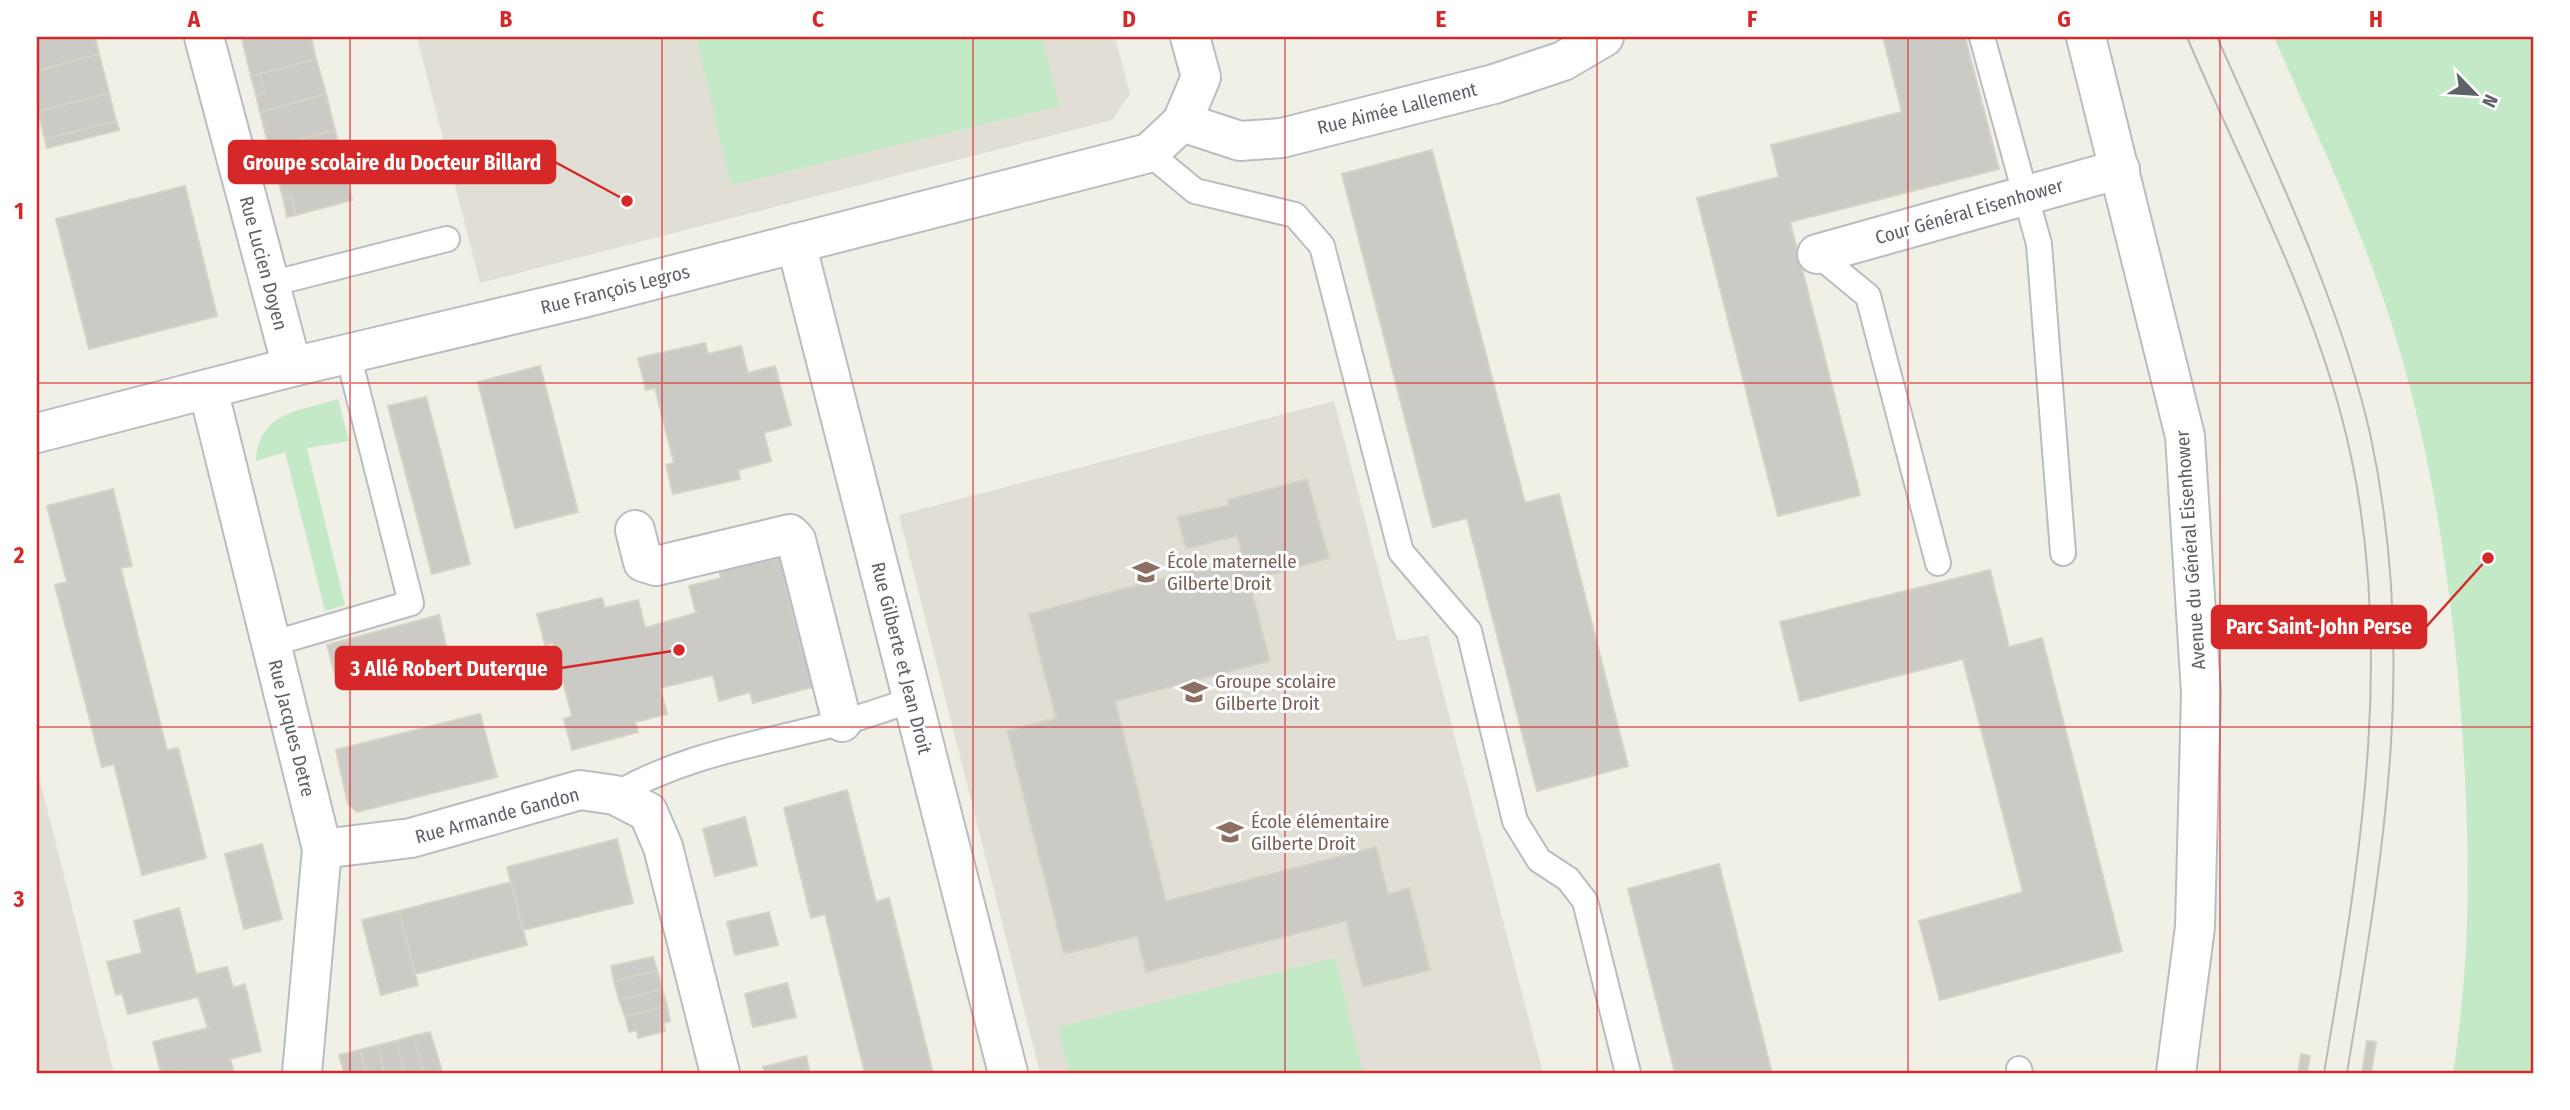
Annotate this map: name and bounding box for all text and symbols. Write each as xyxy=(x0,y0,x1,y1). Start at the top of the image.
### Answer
text: A xyxy=(187,5,201,33)
text: B xyxy=(500,5,513,33)
text: C xyxy=(812,5,824,33)
text: D xyxy=(1122,5,1136,33)
text: E xyxy=(1436,5,1447,33)
text: F xyxy=(1747,5,1757,33)
text: G xyxy=(2057,5,2071,33)
text: H xyxy=(2369,5,2383,33)
north arrow xyxy=(2440,60,2510,130)
street label: Rue Aimée Lallement xyxy=(1315,77,1480,139)
text: N xyxy=(2477,91,2503,111)
callout: Groupe scolaire du Docteur Billard xyxy=(229,141,555,183)
text: Groupe scolaire du Docteur Billard xyxy=(243,150,541,176)
street label: Cour Général Eisenhower xyxy=(1873,174,2066,249)
street label: Rue Lucien Doyen xyxy=(235,194,292,333)
text: 1 xyxy=(14,197,24,225)
street label: Rue François Legros xyxy=(538,260,692,319)
street label: Avenue du Général Eisenhower xyxy=(2171,429,2210,671)
text: 2 xyxy=(13,541,25,569)
place label: École maternelle Gilberte Droit xyxy=(1167,550,1297,595)
school or university icon: École maternelle Gilberte Droit xyxy=(1131,557,1161,587)
street label: Rue Gilberte et Jean Droit xyxy=(867,560,937,757)
callout: Parc Saint-John Perse xyxy=(2212,606,2426,648)
text: Parc Saint-John Perse xyxy=(2226,614,2412,640)
callout: 3 Allé Robert Duterque xyxy=(336,647,561,689)
text: 3 Allé Robert Duterque xyxy=(349,656,548,682)
street label: Rue Jacques Detre xyxy=(263,657,320,799)
place label: Groupe scolaire Gilberte Droit xyxy=(1215,670,1336,715)
school or university icon: Groupe scolaire Gilberte Droit xyxy=(1179,677,1209,707)
street label: Rue Armande Gandon xyxy=(412,782,582,848)
place label: École élémentaire Gilberte Droit xyxy=(1251,810,1389,855)
school or university icon: École élémentaire Gilberte Droit xyxy=(1215,817,1245,847)
text: 3 xyxy=(13,885,25,913)

